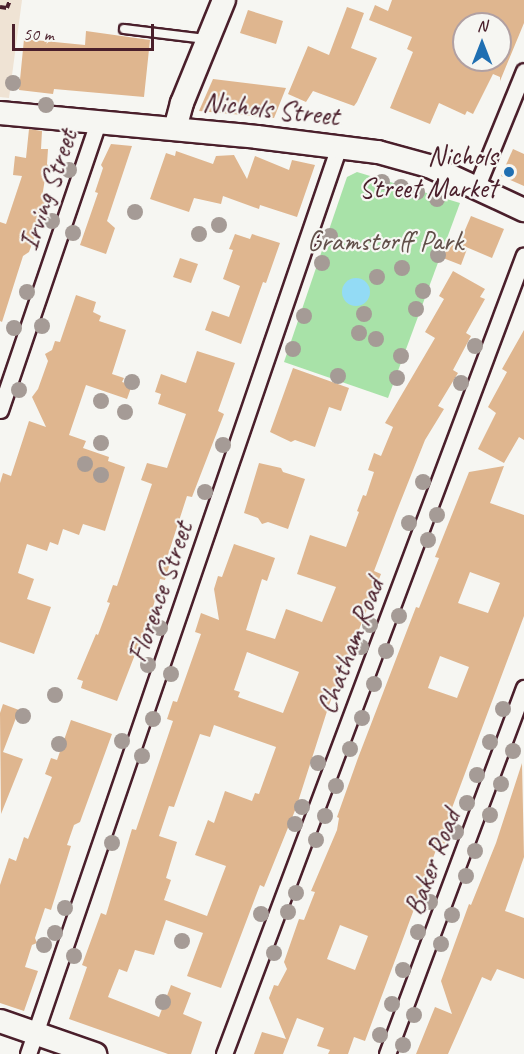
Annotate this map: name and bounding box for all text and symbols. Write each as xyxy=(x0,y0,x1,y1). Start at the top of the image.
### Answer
scale bar xyxy=(15,12,158,50)
north arrow xyxy=(452,12,512,72)
text: N xyxy=(477,16,487,36)
text: 50 m xyxy=(23,23,54,45)
street label: Nichols Street xyxy=(201,85,341,133)
street label: Irving Street xyxy=(12,125,84,255)
place label: Nichols Street Market xyxy=(358,139,497,205)
marker: Nichols Street Market xyxy=(502,165,516,179)
park label: Gramstorff Park xyxy=(307,224,463,258)
street label: Florence Street xyxy=(120,517,200,667)
street label: Chatham Road xyxy=(309,574,391,718)
street label: Baker Road xyxy=(397,805,467,919)

